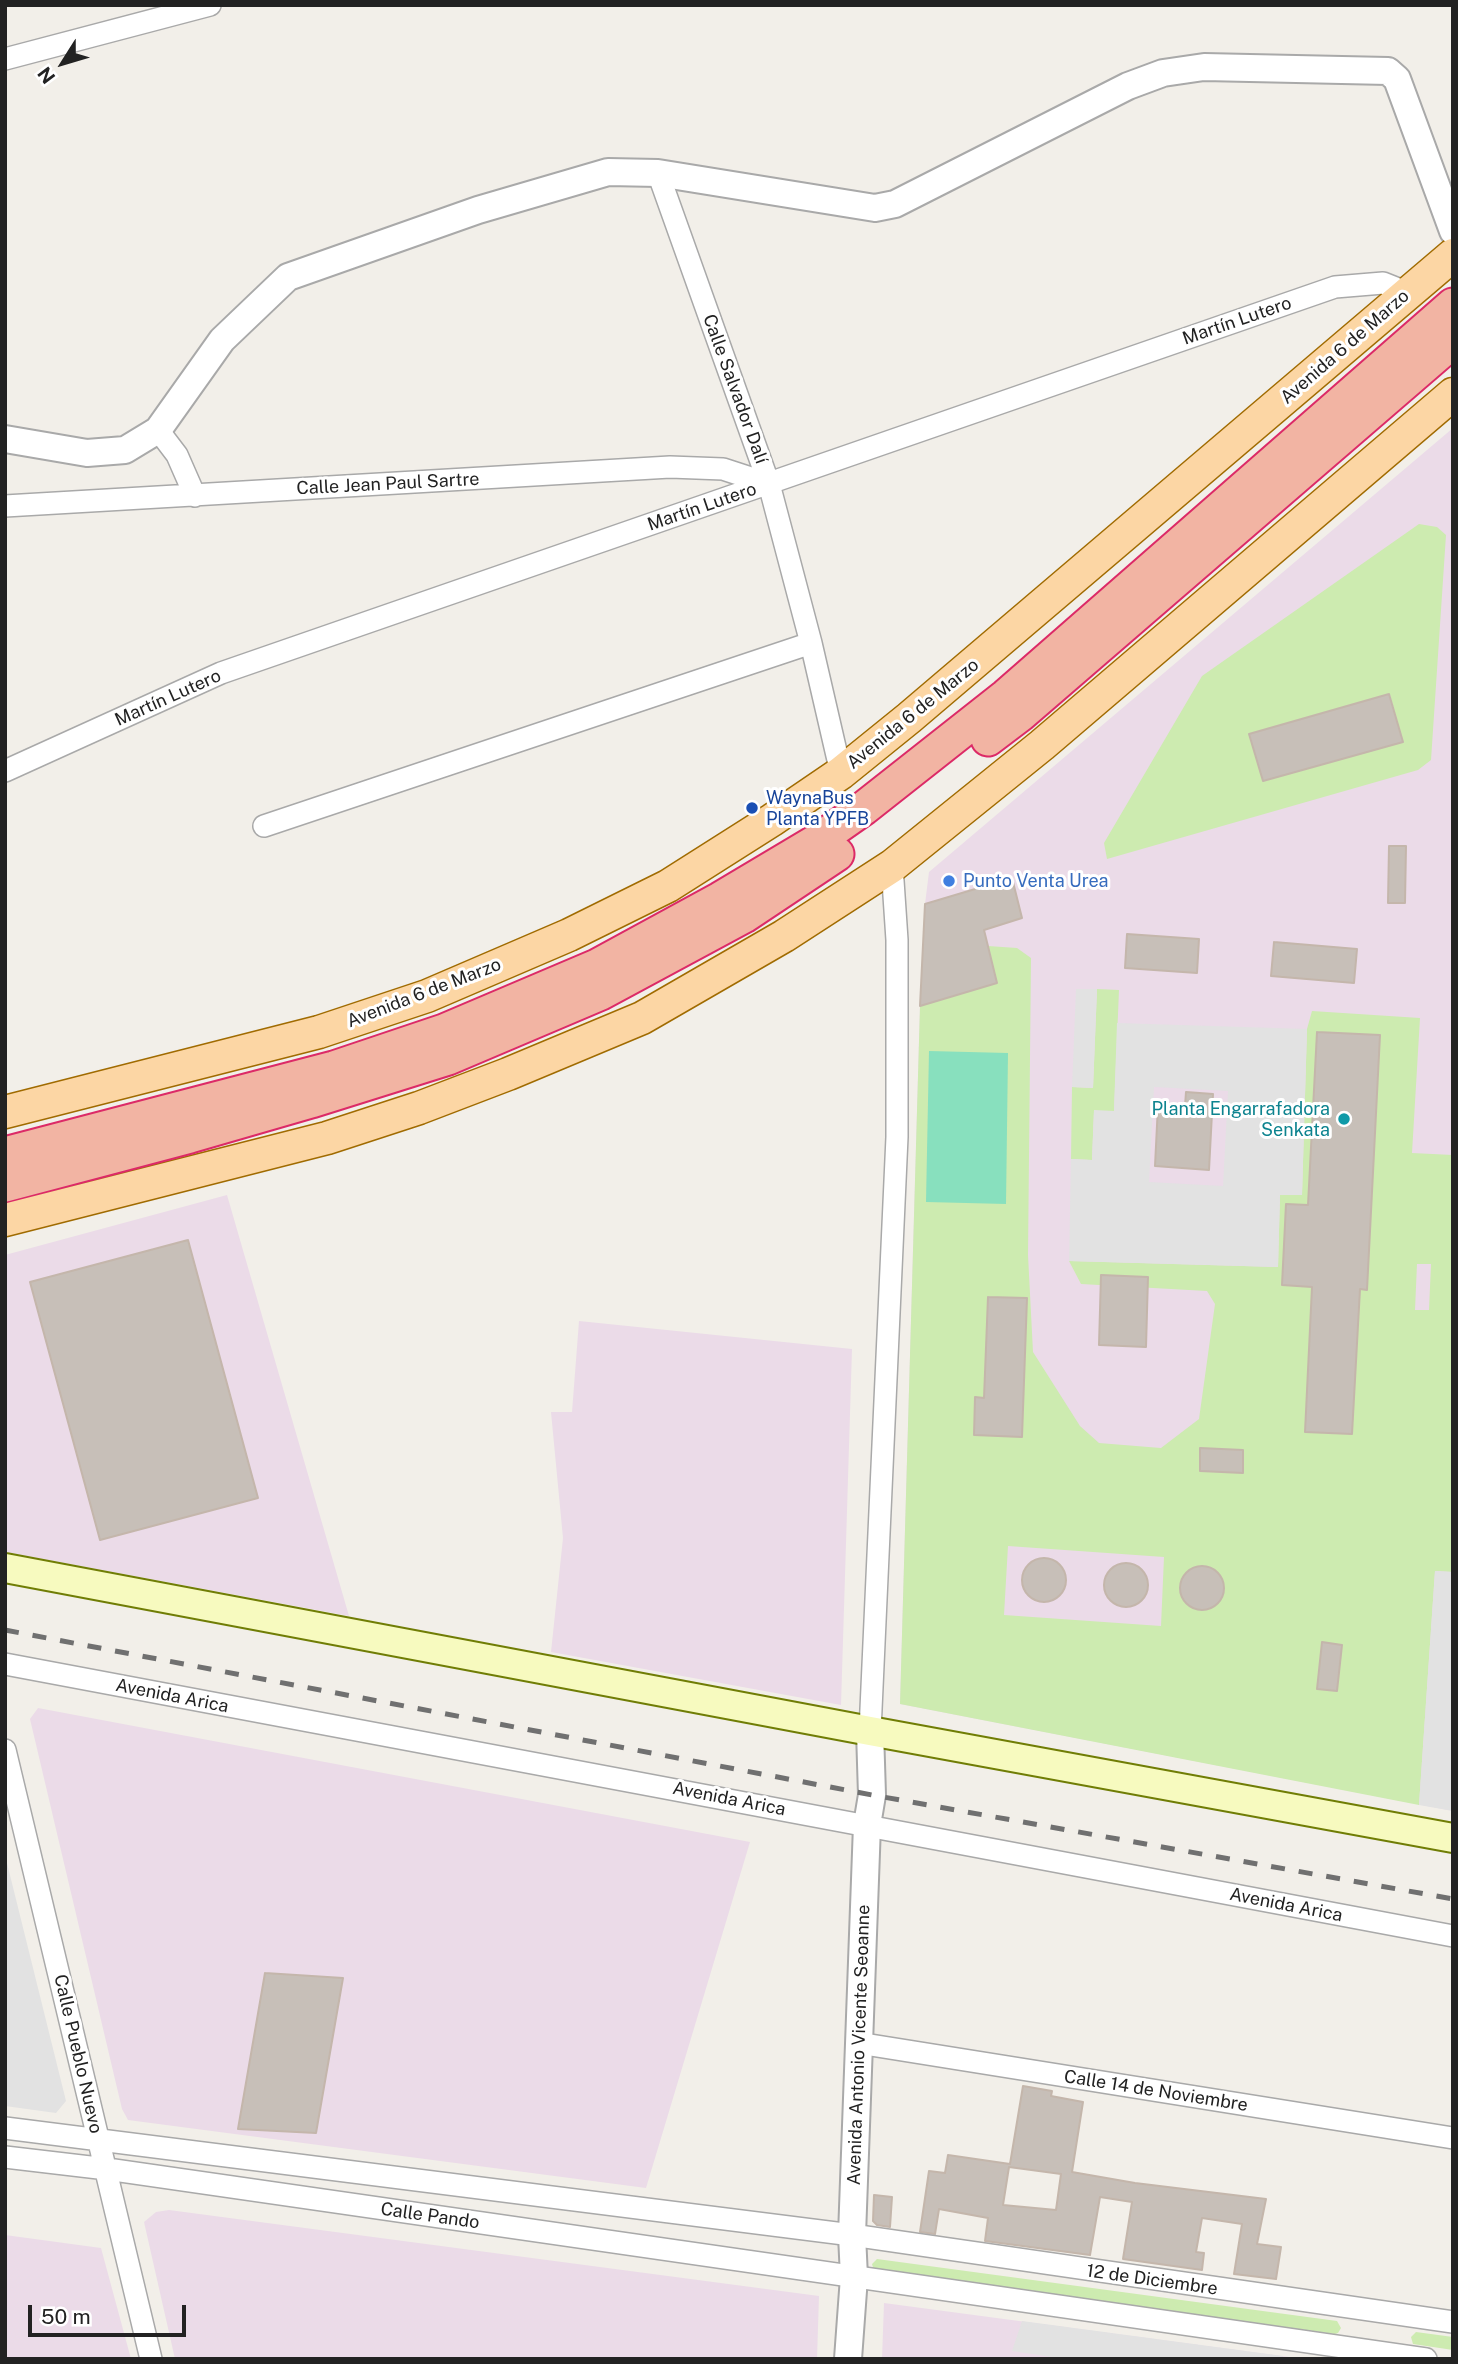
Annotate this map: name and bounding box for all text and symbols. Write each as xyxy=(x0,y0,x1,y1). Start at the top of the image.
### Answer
north arrow xyxy=(28,28,98,98)
text: N xyxy=(33,63,59,88)
street label: Avenida 6 de Marzo xyxy=(1276,285,1414,409)
street label: Martín Lutero xyxy=(1180,292,1294,350)
street label: Calle Salvador Dalí xyxy=(698,311,772,467)
street label: Calle Jean Paul Sartre xyxy=(296,468,480,500)
street label: Martín Lutero xyxy=(645,478,759,536)
street label: Avenida 6 de Marzo xyxy=(843,654,983,774)
street label: Martín Lutero xyxy=(112,665,224,731)
place label: WaynaBus Planta YPFB xyxy=(766,787,869,830)
marker: WaynaBus Planta YPFB xyxy=(744,800,760,816)
place label: Punto Venta Urea xyxy=(963,870,1109,892)
marker: Punto Venta Urea xyxy=(941,873,957,889)
street label: Avenida 6 de Marzo xyxy=(344,954,504,1032)
place label: Planta Engarrafadora Senkata xyxy=(1152,1098,1330,1140)
marker: Planta Engarrafadora Senkata xyxy=(1336,1111,1352,1127)
street label: Avenida Arica xyxy=(114,1674,230,1718)
street label: Avenida Arica xyxy=(671,1777,787,1821)
street label: Avenida Arica xyxy=(1228,1883,1344,1927)
street label: Avenida Antonio Vicente Seoanne xyxy=(843,1904,875,2186)
street label: Calle Pueblo Nuevo xyxy=(49,1972,107,2136)
street label: Calle 14 de Noviembre xyxy=(1063,2066,1249,2116)
street label: Calle Pando xyxy=(379,2198,481,2234)
street label: 12 de Diciembre xyxy=(1085,2260,1219,2300)
scale bar xyxy=(32,2290,189,2334)
text: 50 m xyxy=(41,2304,91,2329)

